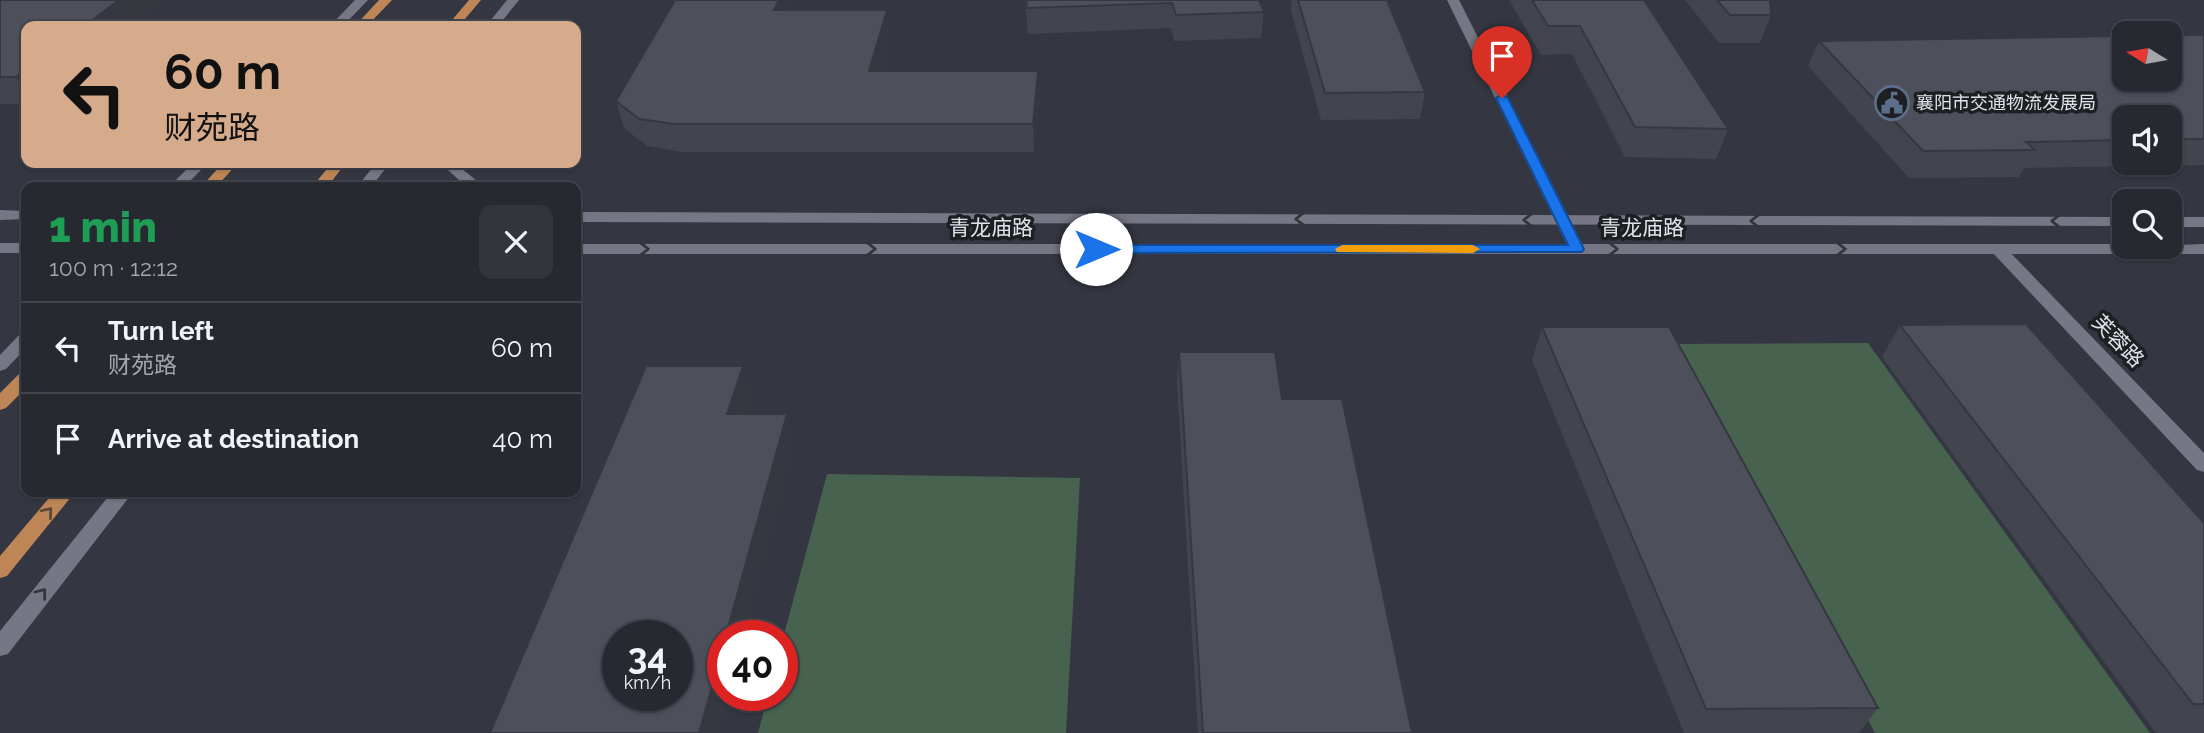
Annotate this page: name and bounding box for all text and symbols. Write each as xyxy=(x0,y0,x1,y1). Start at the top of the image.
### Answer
north arrow xyxy=(2112,21,2182,91)
map controls xyxy=(2112,21,2182,259)
pin xyxy=(1472,26,1532,98)
icon: arrive xyxy=(1483,37,1521,75)
text: 60 m xyxy=(164,43,281,100)
icon: left xyxy=(49,49,140,140)
public building icon: 襄阳市交通物流发展局 xyxy=(1873,84,1911,122)
place label: 襄阳市交通物流发展局 xyxy=(1916,92,2096,113)
button: sound xyxy=(2112,105,2182,175)
text: 财苑路 xyxy=(164,109,260,146)
button: search xyxy=(2112,189,2182,259)
text: 1 min xyxy=(49,203,157,252)
button: close xyxy=(479,205,553,279)
one-way arrow xyxy=(1295,211,1305,227)
position arrow xyxy=(1059,212,1133,286)
one-way arrow xyxy=(1522,212,1533,227)
one-way arrow xyxy=(1750,213,1760,229)
one-way arrow xyxy=(2051,213,2061,229)
street label: 青龙庙路 xyxy=(949,215,1033,240)
street label: 青龙庙路 xyxy=(1600,215,1684,240)
one-way arrow xyxy=(639,241,650,257)
one-way arrow xyxy=(867,241,877,257)
one-way arrow xyxy=(1609,241,1619,257)
one-way arrow xyxy=(1836,241,1847,257)
text: 100 m · 12:12 xyxy=(49,254,178,281)
street label: 芙蓉路 xyxy=(2087,309,2149,372)
text: Turn left xyxy=(108,316,214,346)
icon: left xyxy=(49,329,87,367)
text: 60 m xyxy=(491,333,553,363)
text: 财苑路 xyxy=(108,351,177,378)
icon: arrive xyxy=(49,420,87,458)
text: Arrive at destination xyxy=(108,424,359,454)
text: 40 m xyxy=(492,424,553,454)
one-way arrow xyxy=(40,507,52,520)
one-way arrow xyxy=(34,589,47,601)
speed limit sign: 40 xyxy=(707,620,798,711)
text: 34 xyxy=(628,636,667,677)
text: km/h xyxy=(624,672,671,693)

